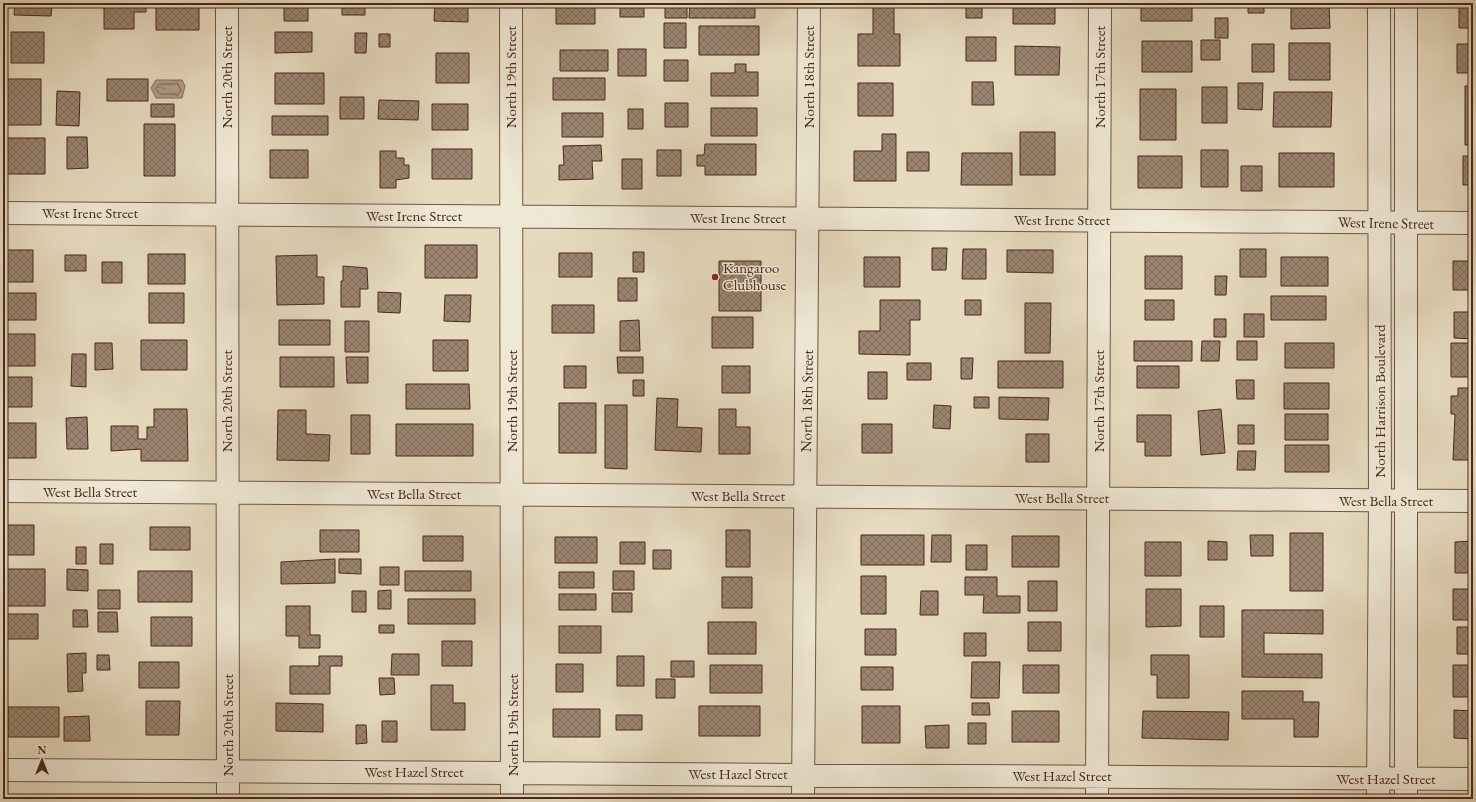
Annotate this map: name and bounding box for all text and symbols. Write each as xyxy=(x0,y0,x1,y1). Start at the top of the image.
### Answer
street label: North 20th Street xyxy=(217,25,236,128)
street label: North 19th Street xyxy=(501,25,520,128)
street label: North 18th Street xyxy=(799,25,818,128)
street label: North 17th Street xyxy=(1090,25,1109,128)
street label: West Irene Street xyxy=(42,203,138,222)
street label: West Irene Street xyxy=(366,206,462,225)
street label: West Irene Street xyxy=(690,208,786,227)
street label: West Irene Street xyxy=(1014,210,1110,229)
street label: West Irene Street xyxy=(1338,212,1435,233)
place label: Kangaroo Clubhouse xyxy=(723,258,787,294)
marker: Kangaroo Clubhouse xyxy=(710,272,720,282)
street label: North Harrison Boulevard xyxy=(1370,324,1389,478)
street label: North 20th Street xyxy=(217,349,236,452)
street label: North 19th Street xyxy=(502,349,521,452)
street label: North 18th Street xyxy=(796,349,817,452)
street label: North 17th Street xyxy=(1089,349,1108,452)
street label: West Bella Street xyxy=(43,482,138,501)
street label: West Bella Street xyxy=(367,484,462,503)
street label: West Bella Street xyxy=(691,486,786,505)
street label: West Bella Street xyxy=(1015,488,1110,507)
street label: West Bella Street xyxy=(1339,491,1434,510)
street label: North 20th Street xyxy=(218,673,237,776)
street label: North 19th Street xyxy=(503,673,522,776)
north arrow xyxy=(22,740,62,780)
text: N xyxy=(38,743,47,757)
street label: West Hazel Street xyxy=(364,762,464,781)
street label: West Hazel Street xyxy=(688,764,788,783)
street label: West Hazel Street xyxy=(1012,766,1112,785)
street label: West Hazel Street xyxy=(1336,769,1436,788)

